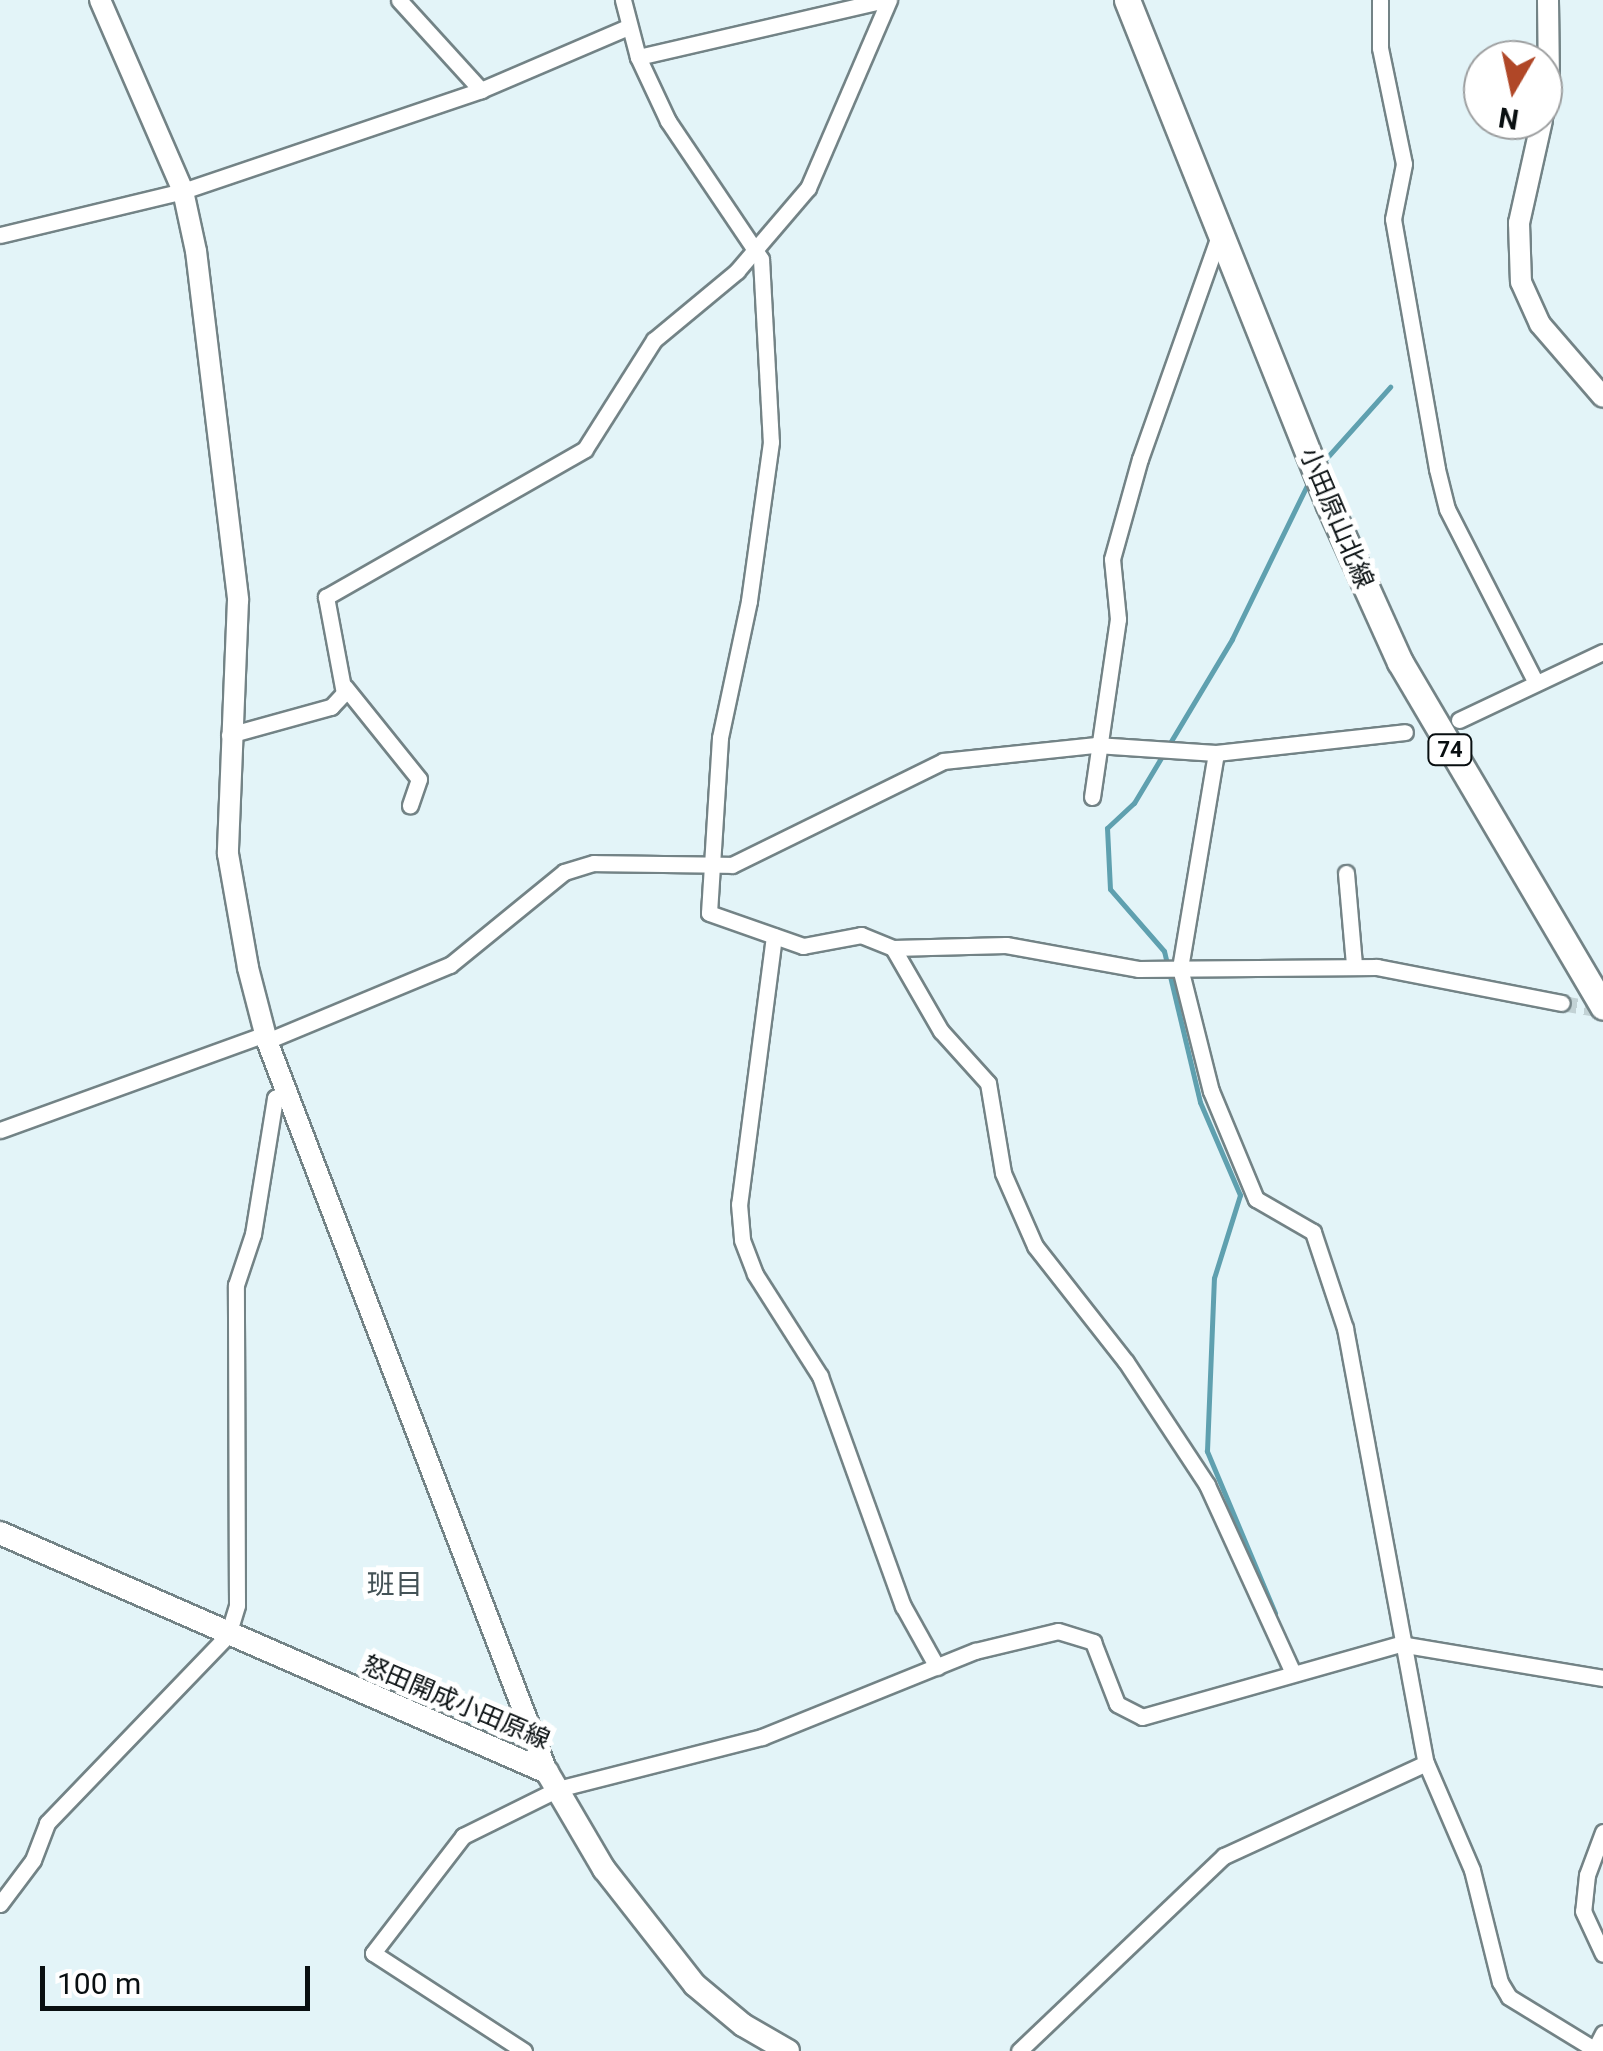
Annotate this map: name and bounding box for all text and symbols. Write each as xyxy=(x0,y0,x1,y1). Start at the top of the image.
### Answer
north arrow xyxy=(1463,40,1563,140)
text: N xyxy=(1496,100,1521,136)
street label: 小田原山北線 xyxy=(1293,443,1379,593)
road number: 74 xyxy=(1425,733,1475,767)
district label: 班目 xyxy=(367,1568,423,1602)
street label: 怒田開成小田原線 xyxy=(358,1650,554,1756)
scale bar xyxy=(45,1946,315,2008)
text: 100 m xyxy=(57,1966,141,2001)

